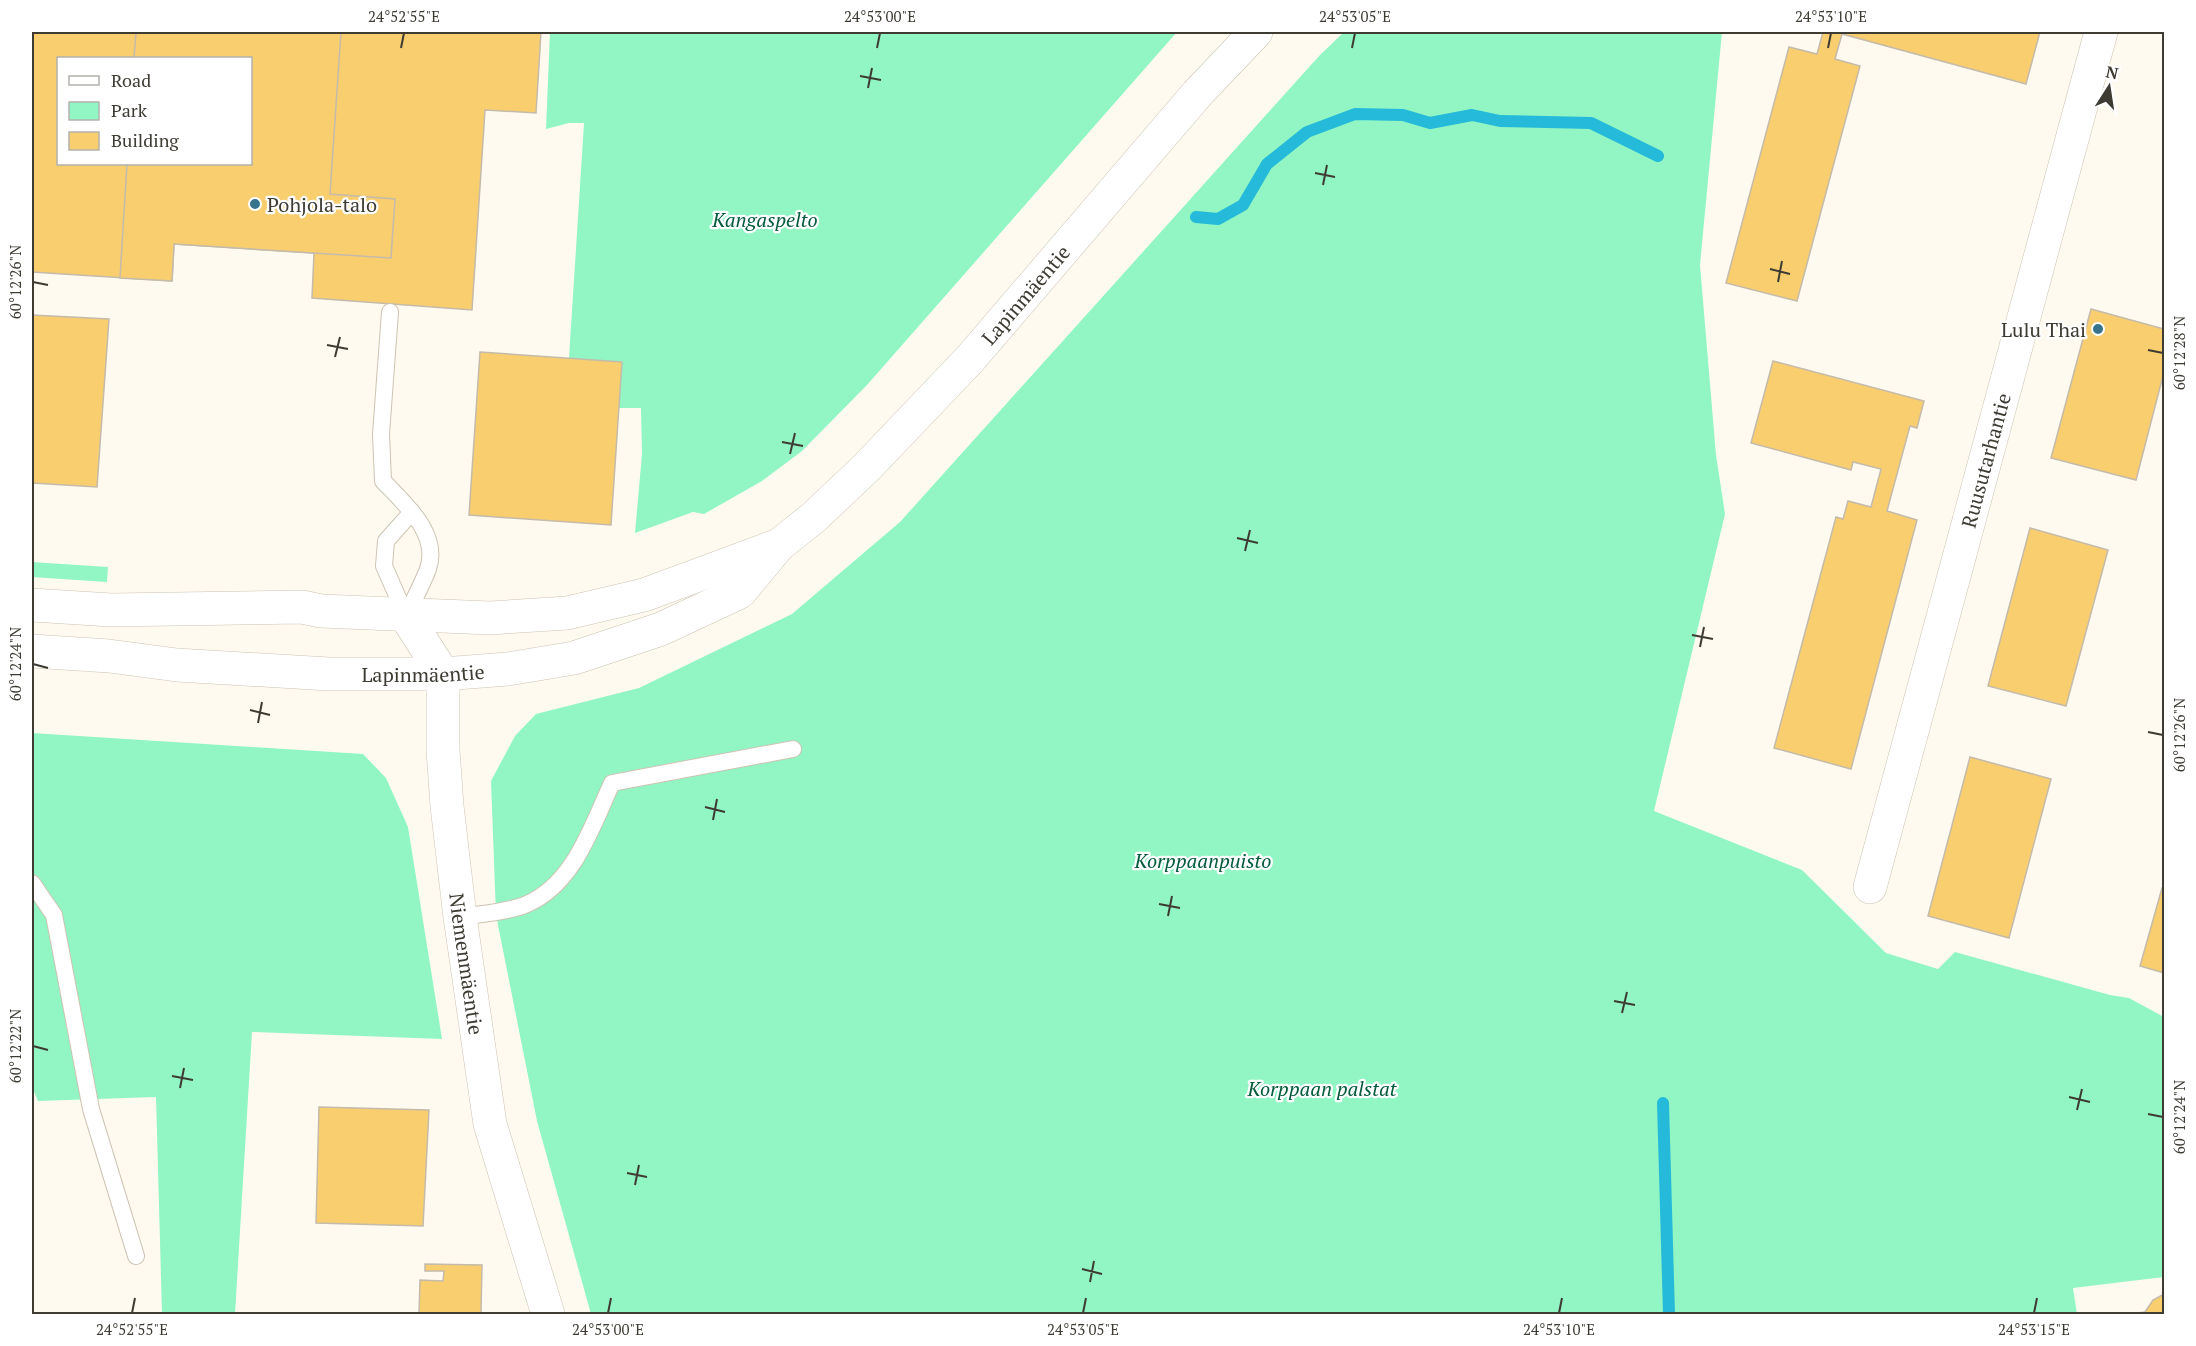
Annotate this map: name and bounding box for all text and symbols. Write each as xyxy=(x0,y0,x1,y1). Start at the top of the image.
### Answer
text: 24°52'55"E xyxy=(368,6,440,26)
text: 24°53'00"E xyxy=(844,6,916,26)
text: 24°53'05"E xyxy=(1319,6,1391,26)
text: 24°53'10"E xyxy=(1795,6,1867,26)
legend xyxy=(57,57,252,165)
north arrow xyxy=(2079,57,2139,117)
text: N xyxy=(2104,60,2120,84)
text: Road xyxy=(111,68,151,92)
text: Park xyxy=(111,98,148,122)
text: Building xyxy=(111,128,179,152)
place label: Pohjola-talo xyxy=(267,191,377,218)
marker: Pohjola-talo xyxy=(248,197,262,211)
park label: Kangaspelto xyxy=(711,206,818,233)
street label: Lapinmäentie xyxy=(975,239,1076,350)
text: 60°12'26"N xyxy=(5,245,25,319)
place label: Lulu Thai xyxy=(2001,316,2086,343)
text: 60°12'28"N xyxy=(2169,316,2189,390)
marker: Lulu Thai xyxy=(2091,322,2105,336)
street label: Ruusutarhantie xyxy=(1954,390,2016,531)
text: 60°12'24"N xyxy=(5,627,25,701)
street label: Lapinmäentie xyxy=(361,657,485,688)
text: 60°12'26"N xyxy=(2169,698,2189,772)
park label: Korppaanpuisto xyxy=(1134,847,1271,874)
street label: Niemenmäentie xyxy=(444,891,490,1036)
text: 60°12'22"N xyxy=(5,1009,25,1083)
park label: Korppaan palstat xyxy=(1247,1075,1398,1102)
text: 60°12'24"N xyxy=(2169,1080,2189,1154)
text: 24°52'55"E xyxy=(96,1319,168,1339)
text: 24°53'00"E xyxy=(572,1319,644,1339)
text: 24°53'05"E xyxy=(1047,1319,1119,1339)
text: 24°53'10"E xyxy=(1523,1319,1595,1339)
text: 24°53'15"E xyxy=(1998,1319,2070,1339)

